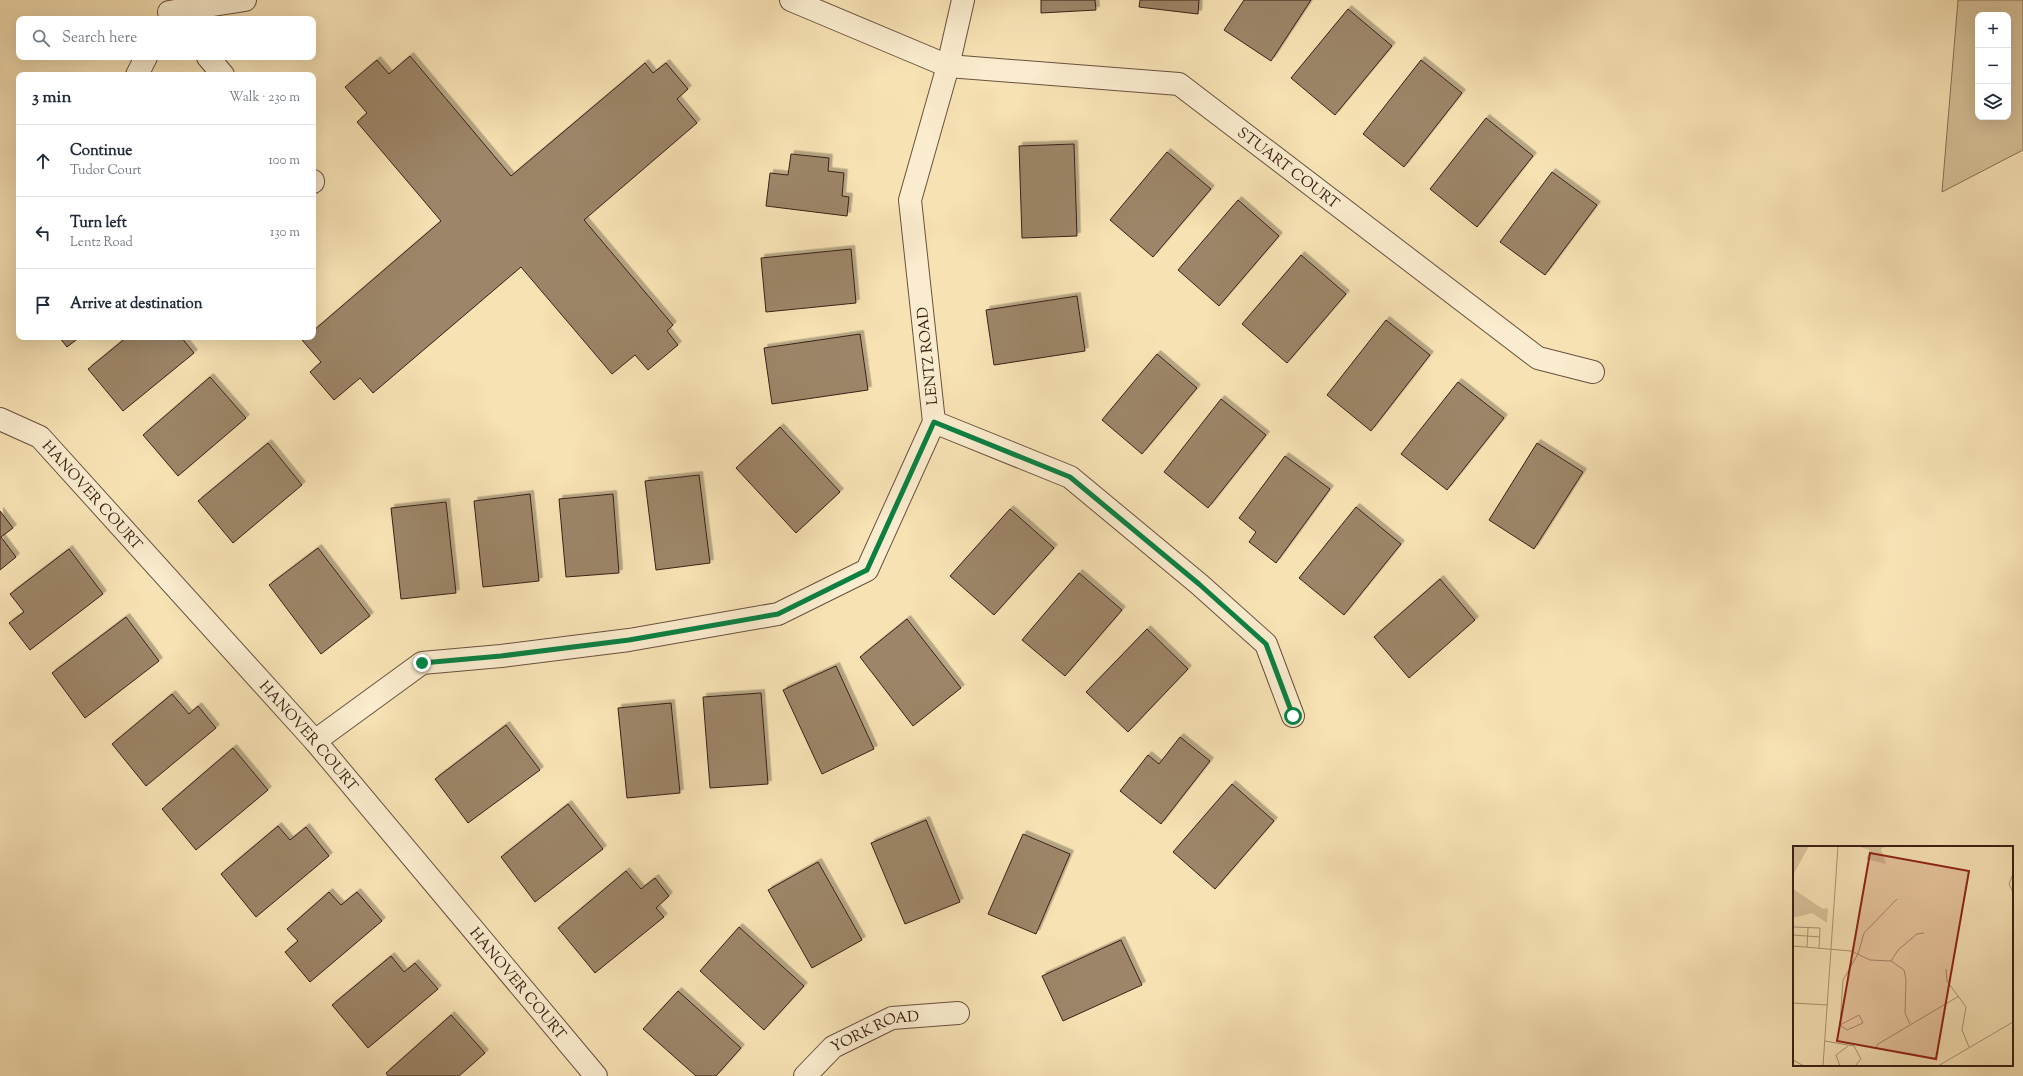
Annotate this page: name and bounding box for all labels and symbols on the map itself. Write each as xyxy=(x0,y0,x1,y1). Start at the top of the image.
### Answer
street label: STUART COURT xyxy=(1232,123,1344,215)
street label: LENTZ ROAD xyxy=(913,306,944,406)
street label: HANOVER COURT xyxy=(36,437,147,556)
route end xyxy=(413,654,431,672)
street label: HANOVER COURT xyxy=(254,677,362,797)
route start xyxy=(1284,707,1302,725)
inset map xyxy=(1793,846,2013,1066)
street label: HANOVER COURT xyxy=(464,924,571,1045)
street label: YORK ROAD xyxy=(828,1007,920,1058)

